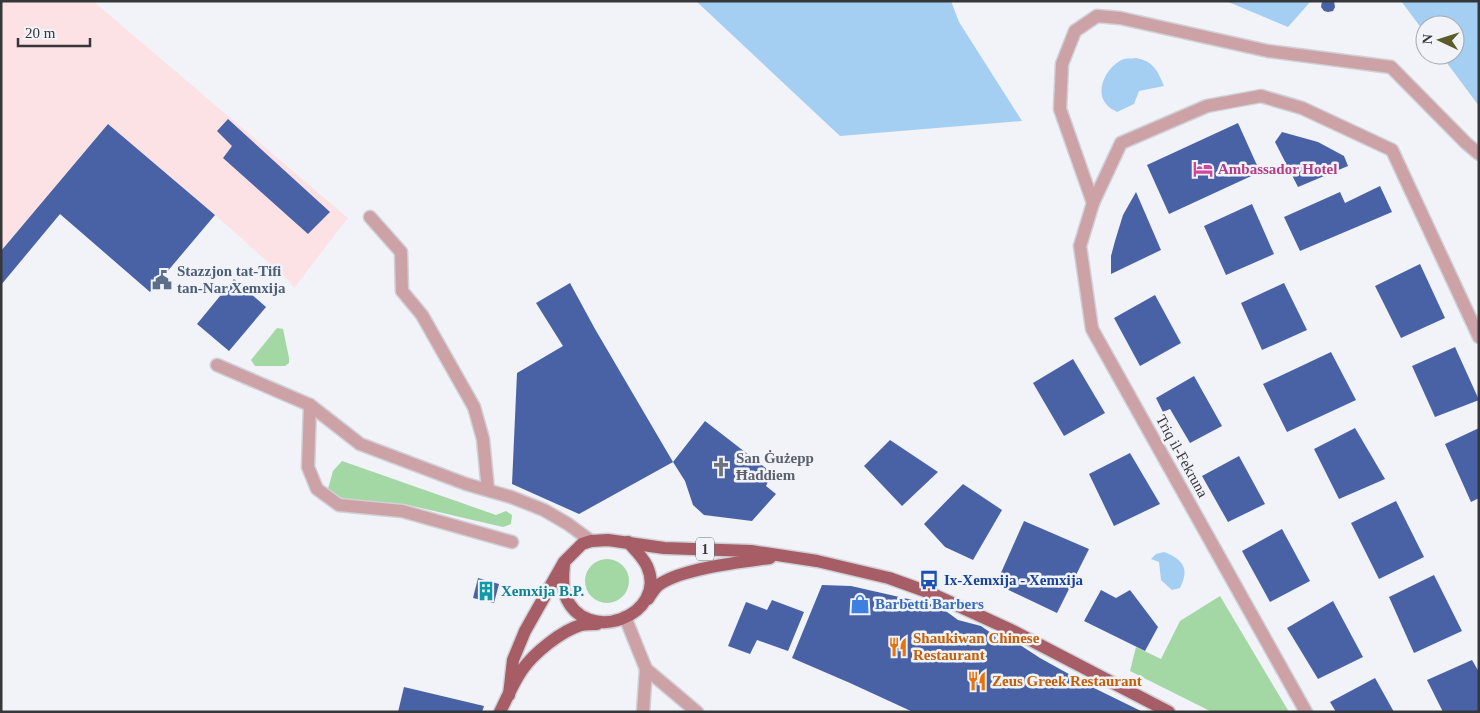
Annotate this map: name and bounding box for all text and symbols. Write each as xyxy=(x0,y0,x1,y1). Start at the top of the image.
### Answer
scale bar xyxy=(18,15,90,47)
north arrow xyxy=(1415,15,1465,65)
text: 20 m xyxy=(25,25,56,41)
text: N xyxy=(1420,34,1435,45)
hotel icon: Ambassador Hotel xyxy=(1192,158,1214,180)
place label: Ambassador Hotel xyxy=(1218,161,1337,177)
place label: Stazzjon tat-Tifi tan-Nar Xemxija xyxy=(177,263,286,296)
public building icon: Stazzjon tat-Tifi tan-Nar Xemxija xyxy=(151,269,173,291)
street label: Triq il-Fekruna xyxy=(1153,412,1211,500)
place label: San Ġużepp Ħaddiem xyxy=(736,450,814,483)
church icon: San Ġużepp Ħaddiem xyxy=(710,456,732,478)
road number: 1 xyxy=(696,538,714,560)
bus stop icon: Ix-Xemxija - Xemxija xyxy=(918,569,940,591)
place label: Ix-Xemxija - Xemxija xyxy=(944,572,1084,588)
building icon: Xemxija B.P. xyxy=(475,580,497,602)
place label: Xemxija B.P. xyxy=(501,583,584,599)
shop icon: Barbetti Barbers xyxy=(849,593,871,615)
place label: Barbetti Barbers xyxy=(875,596,984,612)
place label: Shaukiwan Chinese Restaurant xyxy=(913,630,1040,663)
restaurant icon: Shaukiwan Chinese Restaurant xyxy=(887,636,909,658)
restaurant icon: Zeus Greek Restaurant xyxy=(966,670,988,692)
place label: Zeus Greek Restaurant xyxy=(992,673,1142,689)

